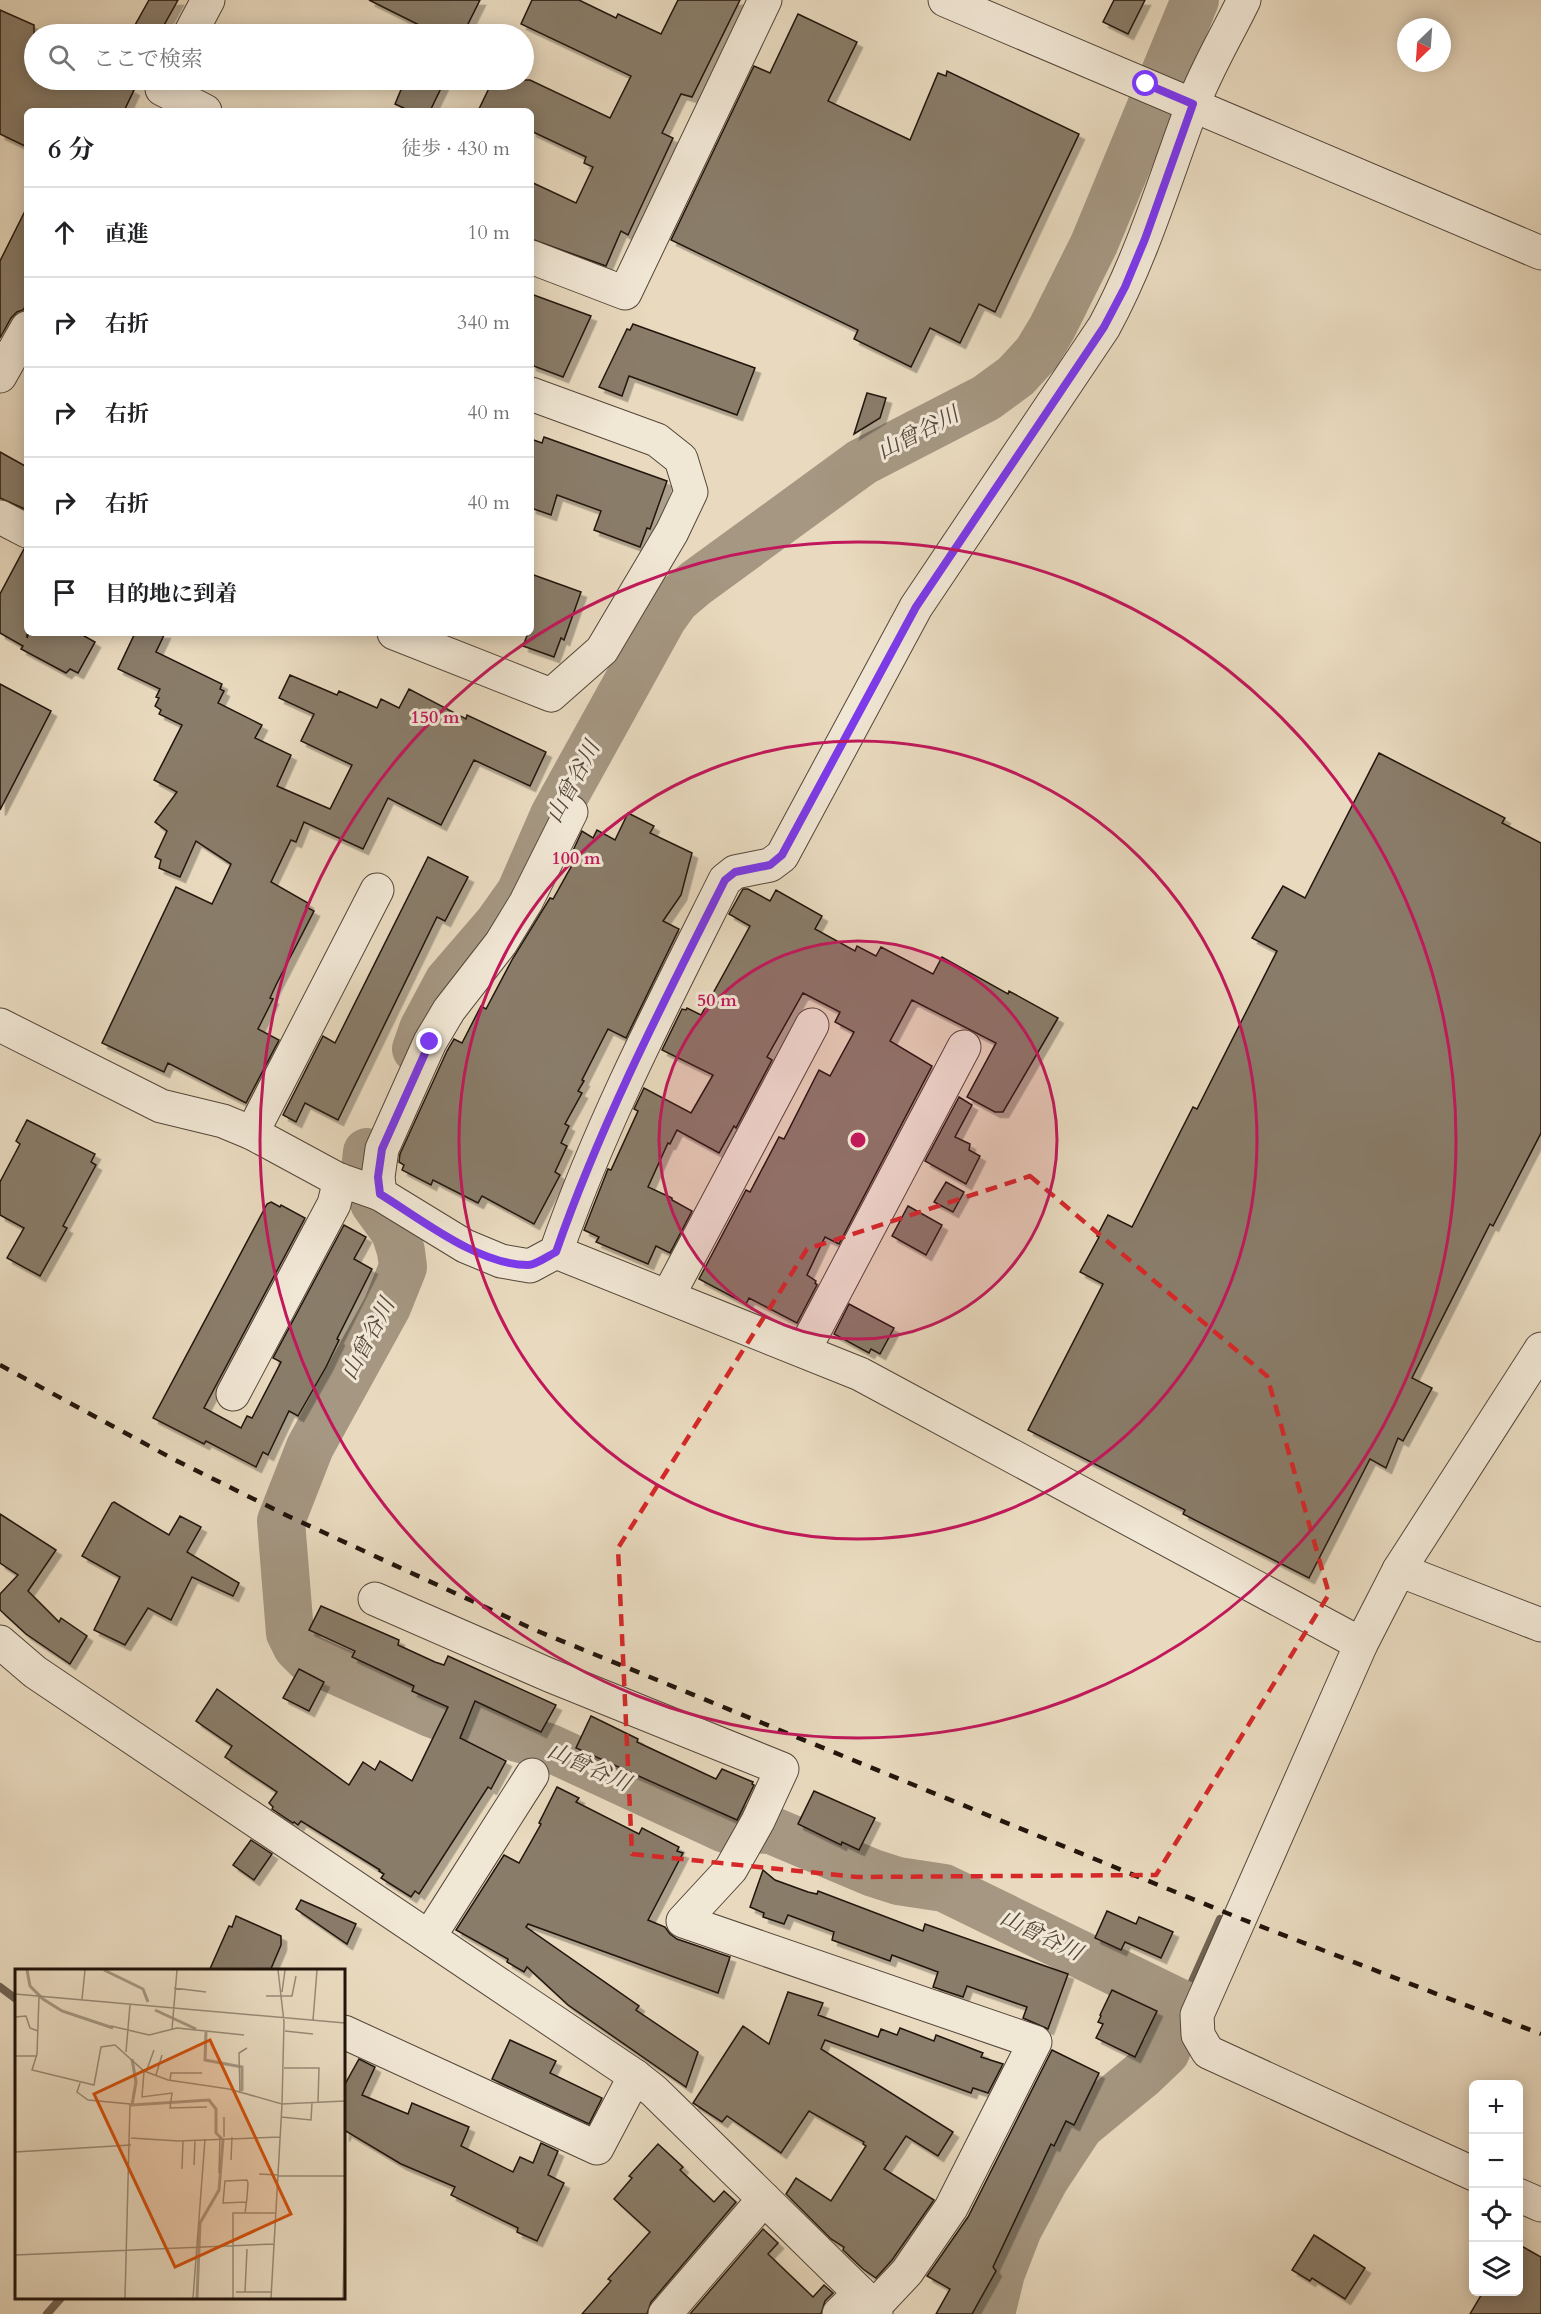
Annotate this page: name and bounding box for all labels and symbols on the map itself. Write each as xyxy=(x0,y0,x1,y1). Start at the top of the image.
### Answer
north arrow xyxy=(1397,18,1451,72)
route start xyxy=(1132,70,1158,96)
water label: 山曾谷川 xyxy=(872,399,966,466)
text: 150 m xyxy=(410,705,460,730)
water label: 山曾谷川 xyxy=(539,734,608,828)
text: 100 m xyxy=(551,846,601,871)
text: 50 m xyxy=(697,988,737,1013)
route end xyxy=(416,1028,442,1054)
centre of rings xyxy=(848,1130,868,1150)
water label: 山曾谷川 xyxy=(334,1291,403,1385)
water label: 山曾谷川 xyxy=(543,1735,637,1799)
water label: 山曾谷川 xyxy=(995,1902,1089,1969)
inset map xyxy=(15,1969,345,2299)

